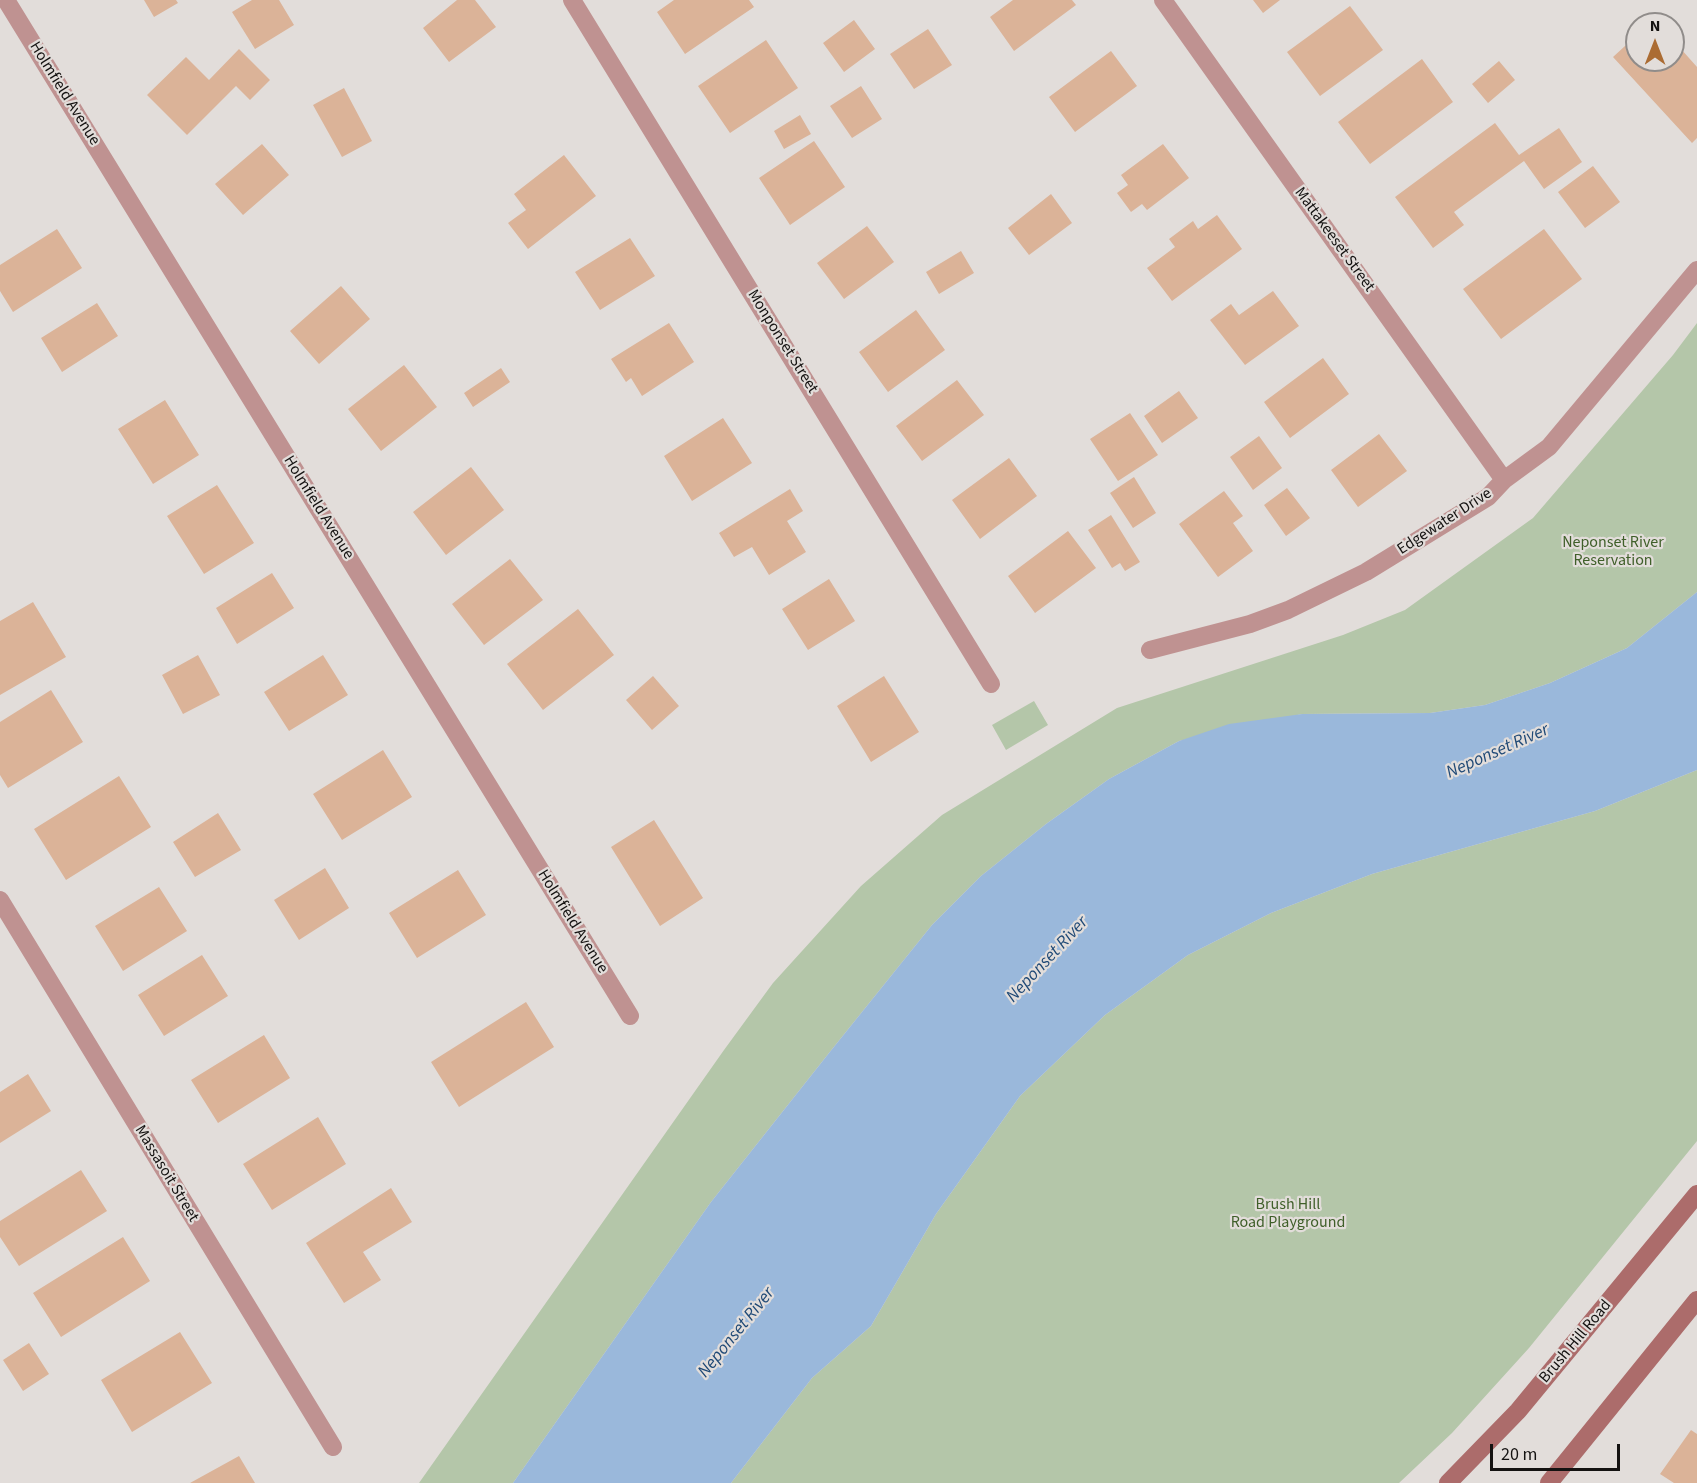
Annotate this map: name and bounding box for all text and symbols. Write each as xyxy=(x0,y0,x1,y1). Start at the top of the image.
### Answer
north arrow xyxy=(1625,12,1685,72)
text: N xyxy=(1650,15,1660,37)
street label: Holmfield Avenue xyxy=(24,39,104,149)
street label: Mattakeeset Street xyxy=(1290,184,1378,296)
street label: Monponset Street xyxy=(742,287,822,397)
street label: Holmfield Avenue xyxy=(278,453,358,563)
street label: Edgewater Drive xyxy=(1394,484,1496,560)
park label: Neponset River Reservation xyxy=(1562,533,1664,571)
water label: Neponset River xyxy=(1443,720,1553,784)
street label: Holmfield Avenue xyxy=(532,867,612,977)
water label: Neponset River xyxy=(1003,912,1093,1008)
street label: Massasoit Street xyxy=(130,1122,202,1226)
park label: Brush Hill Road Playground xyxy=(1231,1195,1345,1233)
water label: Neponset River xyxy=(694,1283,780,1383)
street label: Brush Hill Road xyxy=(1536,1297,1616,1387)
scale bar xyxy=(1493,1432,1624,1470)
text: 20 m xyxy=(1501,1442,1537,1467)

